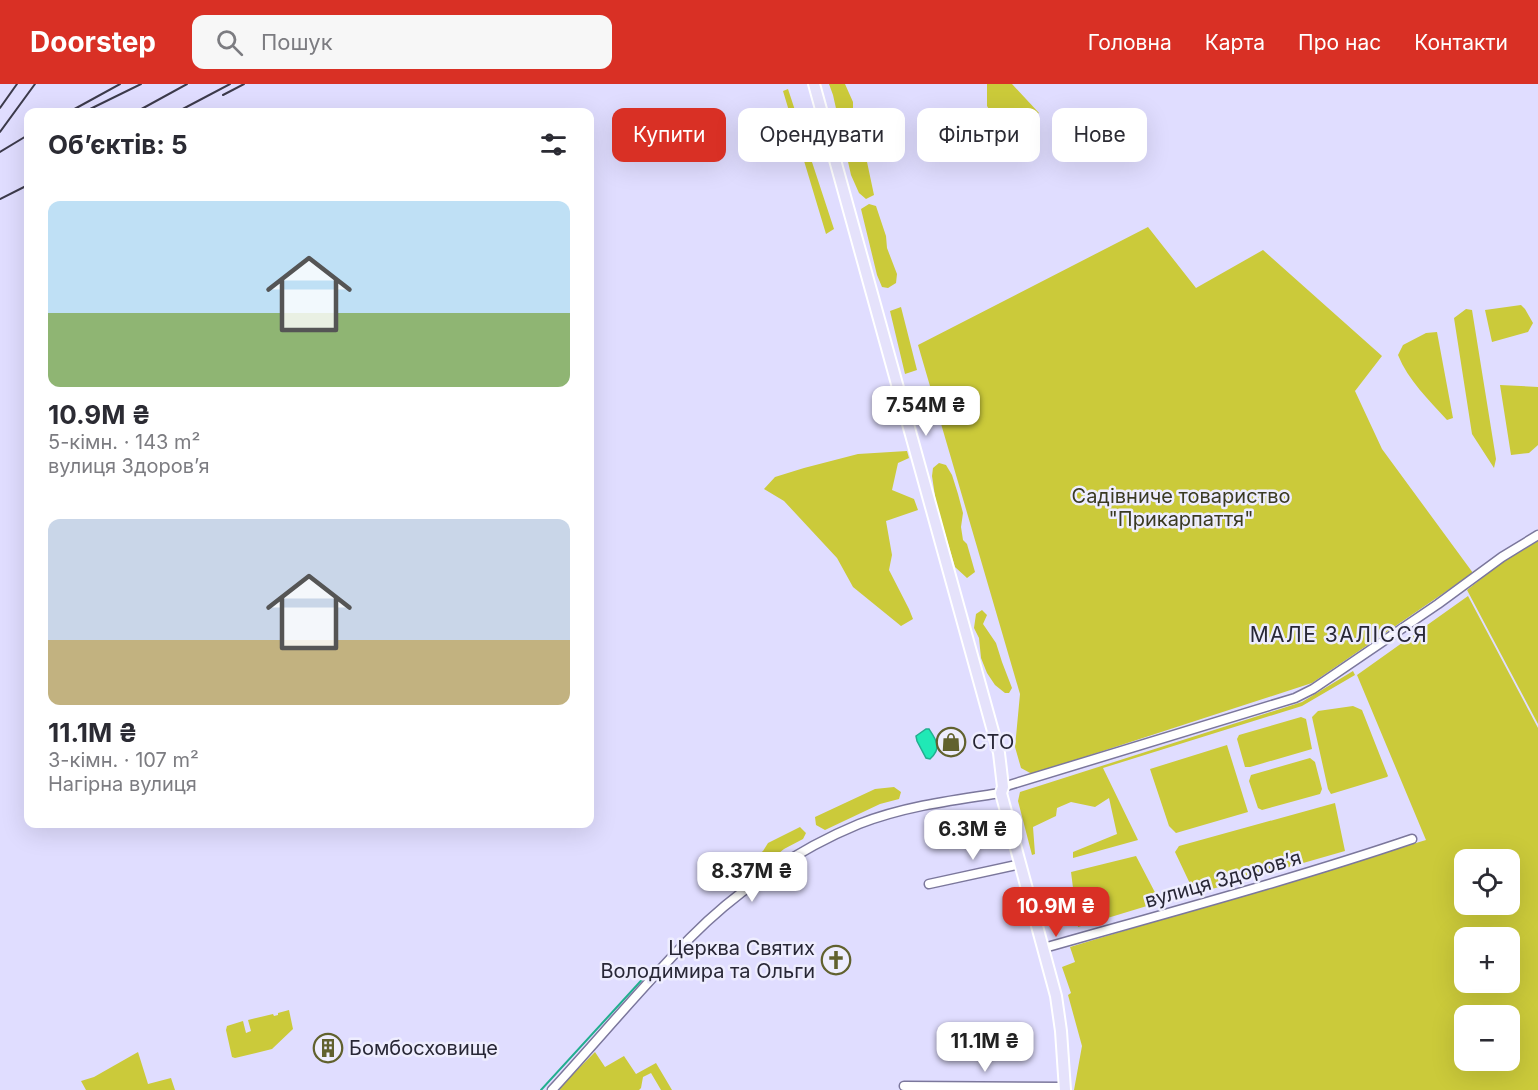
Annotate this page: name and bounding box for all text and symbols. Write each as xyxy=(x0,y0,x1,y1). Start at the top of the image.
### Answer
search box xyxy=(192,15,612,69)
text: Doorstep xyxy=(30,25,156,59)
icon: search xyxy=(213,26,246,59)
text: Пошук xyxy=(261,29,333,55)
text: Головна xyxy=(1088,30,1172,55)
text: Карта xyxy=(1205,30,1265,55)
text: Про нас xyxy=(1298,30,1381,55)
text: Контакти xyxy=(1414,30,1508,55)
chip: Купити xyxy=(612,108,726,162)
chip: Орендувати xyxy=(738,108,905,162)
chip: Фільтри xyxy=(917,108,1040,162)
chip: Нове xyxy=(1052,108,1147,162)
icon: filters xyxy=(537,128,570,161)
text: Об’єктів: 5 xyxy=(48,129,188,160)
icon: home xyxy=(255,240,363,348)
pin: 7.54M ₴ xyxy=(871,386,981,437)
text: 7.54M ₴ xyxy=(886,393,966,417)
text: 10.9M ₴ xyxy=(48,399,151,430)
text: 5-кімн. · 143 m² xyxy=(48,430,200,454)
text: вулиця Здоровʼя xyxy=(48,454,210,478)
park label: Садівниче товариство "Прикарпаття" xyxy=(1072,484,1290,531)
icon: home xyxy=(255,558,363,666)
district label: МАЛЕ ЗАЛІССЯ xyxy=(1250,622,1428,647)
text: 11.1M ₴ xyxy=(48,717,138,748)
shop icon: СТО xyxy=(935,726,967,758)
place label: СТО xyxy=(972,730,1014,754)
text: 3-кімн. · 107 m² xyxy=(48,748,199,772)
text: Нагірна вулиця xyxy=(48,772,197,796)
pin: 6.3M ₴ xyxy=(924,810,1022,861)
text: 6.3M ₴ xyxy=(938,817,1008,841)
street label: вулиця Здоровʼя xyxy=(1142,845,1304,913)
map controls xyxy=(1454,849,1520,1071)
button: locate xyxy=(1454,849,1520,915)
pin: 8.37M ₴ xyxy=(697,852,807,903)
text: 8.37M ₴ xyxy=(711,859,793,883)
pin: 10.9M ₴ xyxy=(1001,887,1111,938)
text: 10.9M ₴ xyxy=(1016,894,1096,918)
button: + xyxy=(1454,927,1520,993)
place label: Церква Святих Володимира та Ольги xyxy=(601,936,815,983)
church icon: Церква Святих Володимира та Ольги xyxy=(820,944,852,976)
button: − xyxy=(1454,1005,1520,1071)
pin: 11.1M ₴ xyxy=(930,1022,1040,1073)
text: 11.1M ₴ xyxy=(951,1029,1019,1053)
building icon: Бомбосховище xyxy=(312,1032,344,1064)
place label: Бомбосховище xyxy=(349,1036,498,1060)

